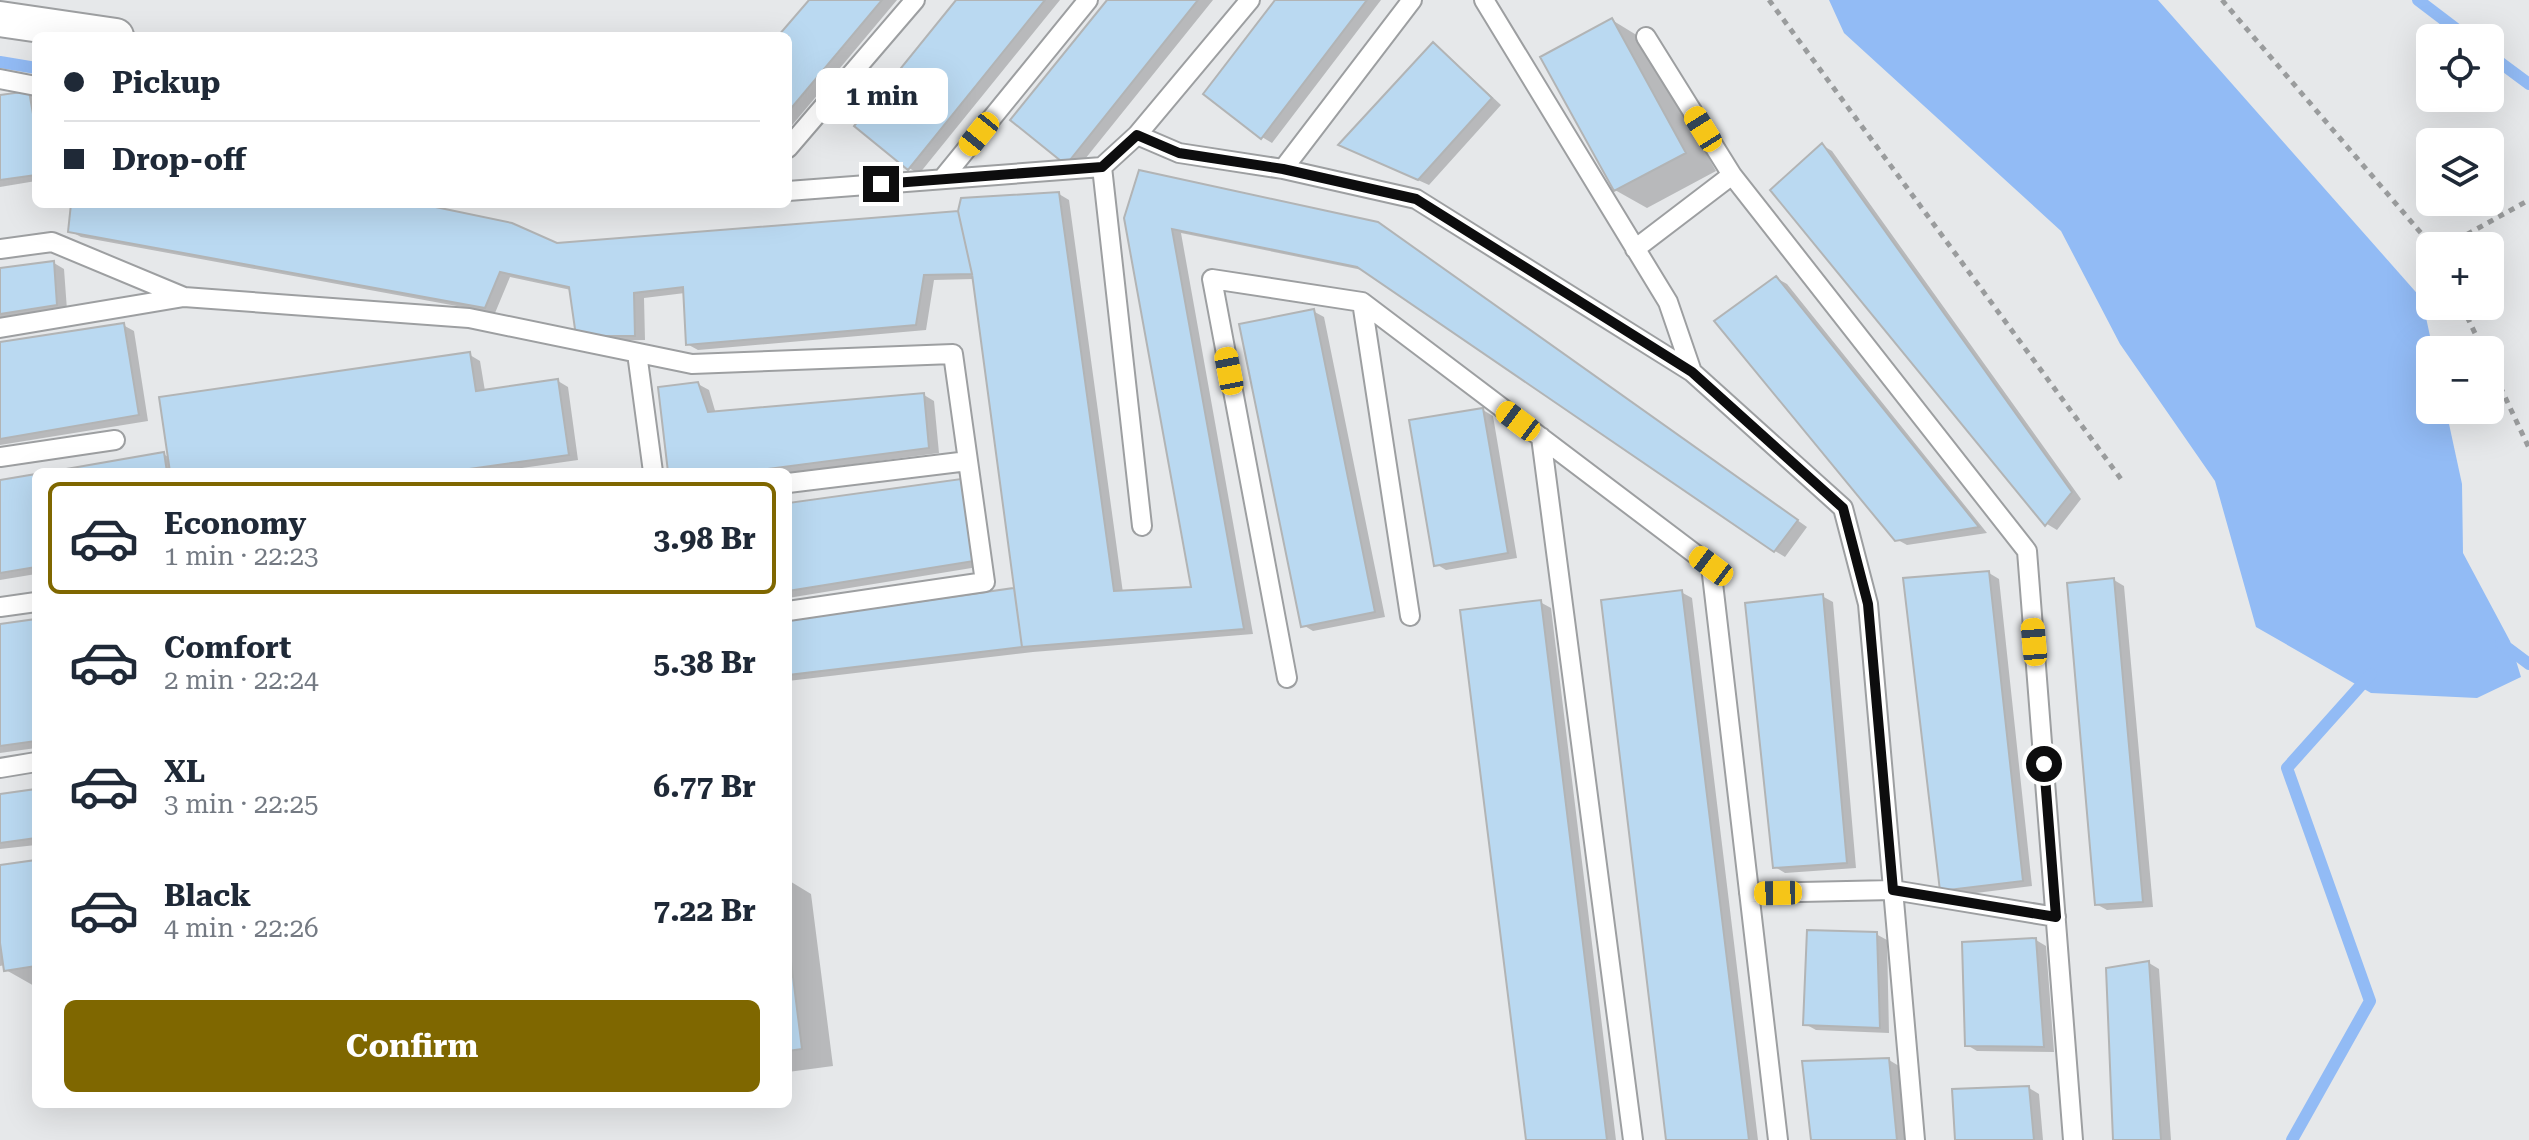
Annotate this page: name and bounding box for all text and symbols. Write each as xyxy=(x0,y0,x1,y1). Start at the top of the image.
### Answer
map controls xyxy=(2416,24,2504,424)
button: locate xyxy=(2416,24,2504,112)
text: Pickup xyxy=(112,65,220,100)
callout: 1 min xyxy=(815,68,947,124)
text: 1 min xyxy=(846,81,918,111)
car xyxy=(1680,102,1726,156)
car xyxy=(955,108,1003,160)
button: layers xyxy=(2416,128,2504,216)
text: Drop-off xyxy=(112,142,246,177)
route end xyxy=(863,166,899,202)
button: + xyxy=(2416,232,2504,320)
button: − xyxy=(2416,336,2504,424)
car xyxy=(1213,345,1245,397)
car xyxy=(1492,397,1544,445)
icon: car xyxy=(68,502,140,574)
text: Economy xyxy=(164,506,306,541)
text: 3.98 Br xyxy=(653,521,756,556)
text: 1 min · 22:23 xyxy=(164,541,319,571)
car xyxy=(1685,542,1737,590)
car xyxy=(2020,617,2048,667)
icon: car xyxy=(68,626,140,698)
text: Comfort xyxy=(164,630,291,665)
text: 5.38 Br xyxy=(653,645,756,680)
text: 2 min · 22:24 xyxy=(164,665,319,695)
route start xyxy=(2026,746,2062,782)
icon: car xyxy=(68,750,140,822)
text: XL xyxy=(164,754,205,789)
text: 6.77 Br xyxy=(653,769,756,804)
text: 3 min · 22:25 xyxy=(164,789,319,819)
icon: car xyxy=(68,874,140,946)
text: Black xyxy=(164,878,251,913)
car xyxy=(1754,881,1802,905)
text: 7.22 Br xyxy=(653,893,756,928)
text: 4 min · 22:26 xyxy=(164,913,319,943)
button: Confirm xyxy=(64,1000,760,1092)

